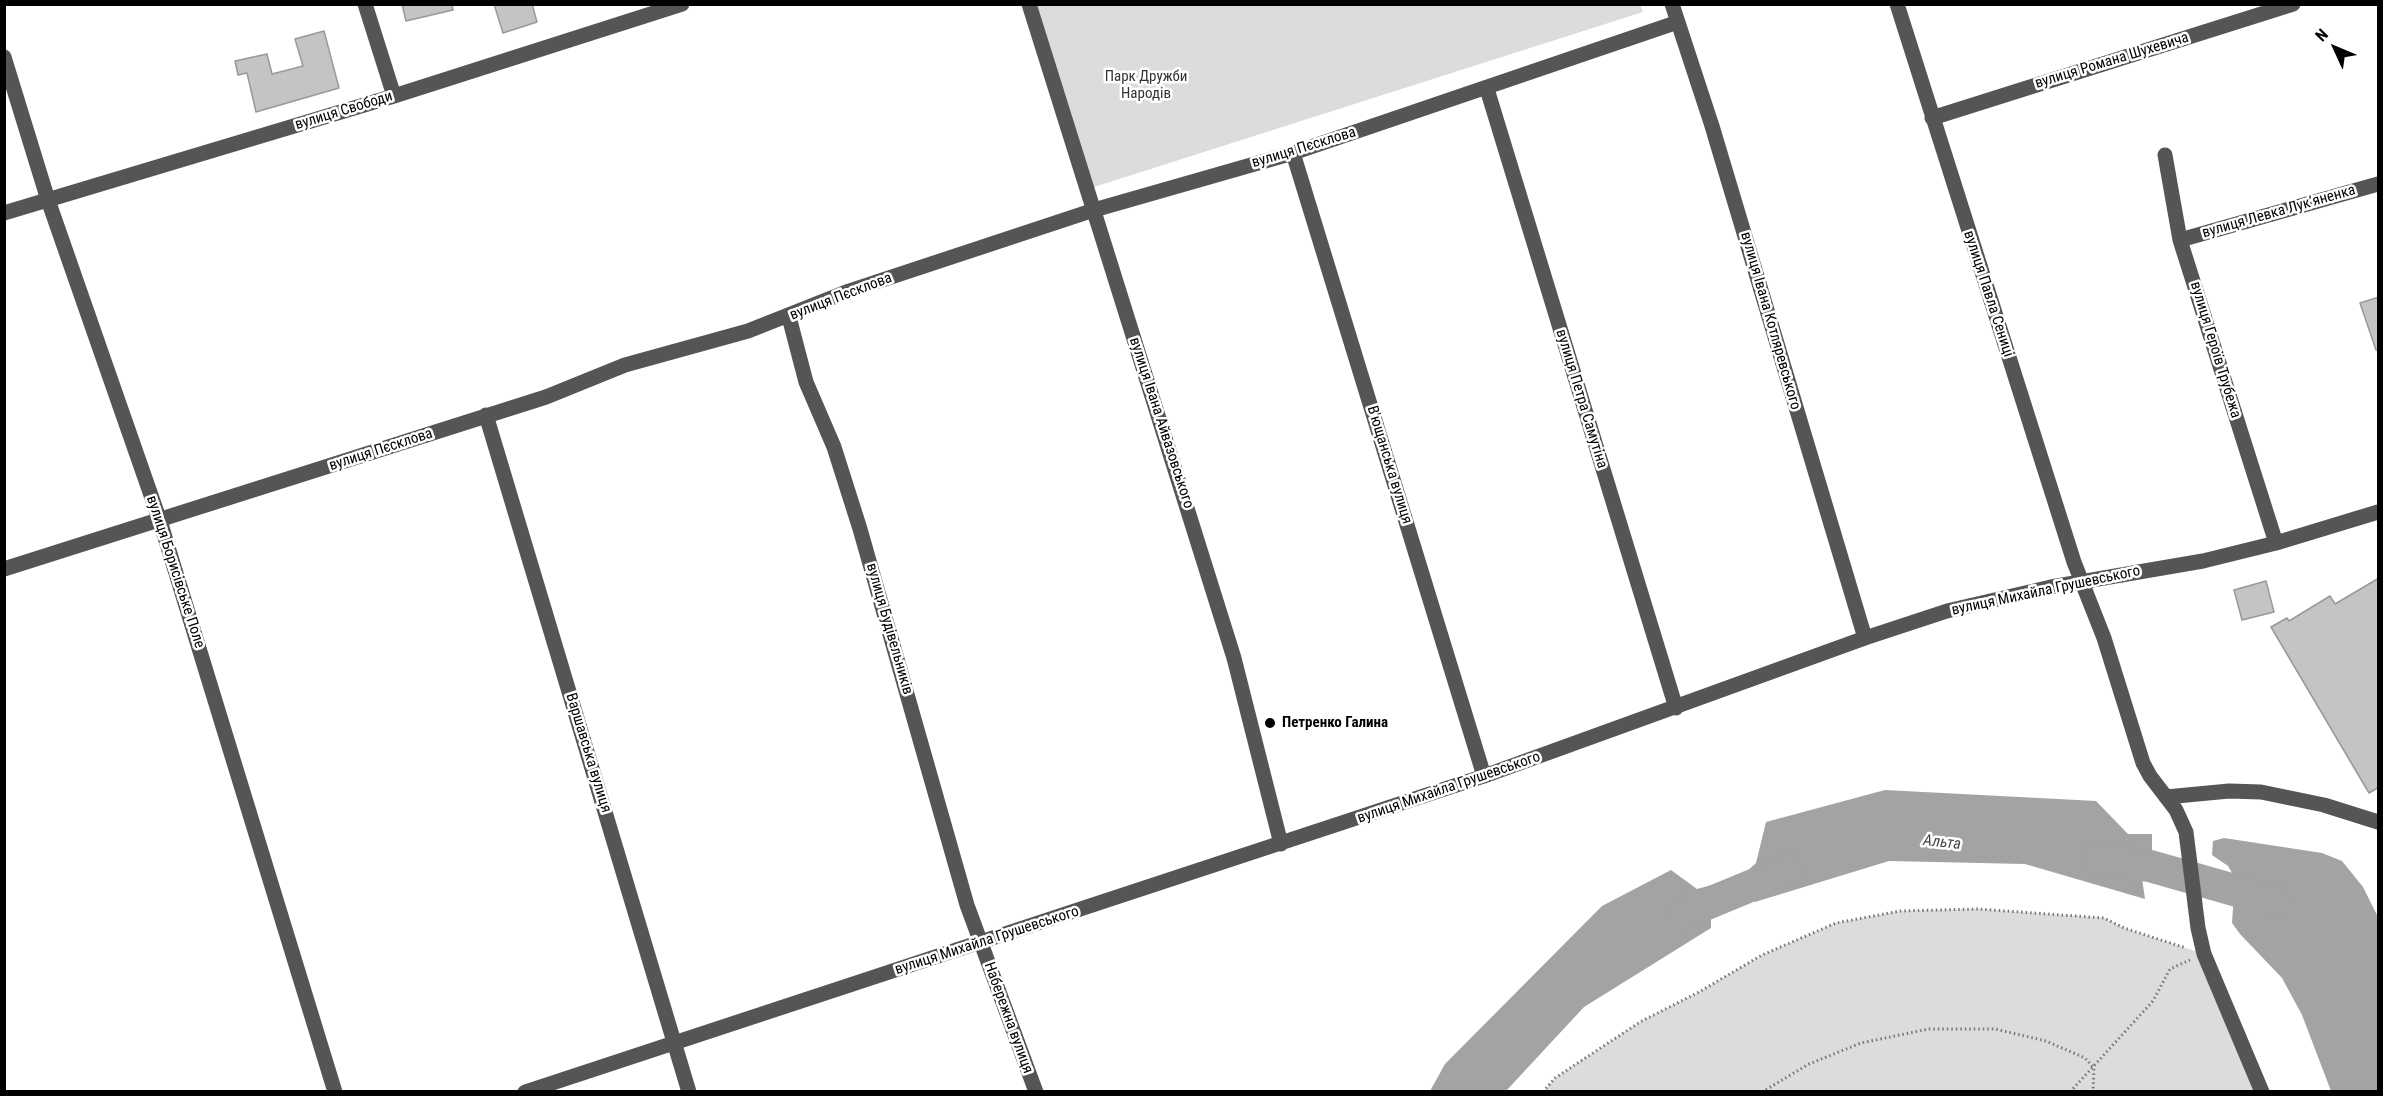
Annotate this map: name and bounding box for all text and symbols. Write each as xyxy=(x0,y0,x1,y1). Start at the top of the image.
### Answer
north arrow xyxy=(2305,18,2365,78)
text: N xyxy=(2311,25,2332,45)
street label: вулиця Романа Шухевича xyxy=(2033,29,2191,93)
park label: Парк Дружби Народів xyxy=(1105,68,1187,103)
street label: вулиця Свободи xyxy=(293,88,395,134)
street label: вулиця Пєсклова xyxy=(1250,124,1358,172)
street label: вулиця Левка Лукʼяненка xyxy=(2200,181,2358,243)
street label: вулиця Павла Сениці xyxy=(1959,229,2017,359)
street label: вулиця Івана Котляревського xyxy=(1736,230,1804,412)
street label: вулиця Пєсклова xyxy=(787,269,895,325)
street label: вулиця Героїв Трубежа xyxy=(2186,280,2244,420)
street label: вулиця Петра Самутіна xyxy=(1551,327,1611,471)
street label: вулиця Івана Айвазовського xyxy=(1125,335,1197,511)
street label: В'ющанська вулиця xyxy=(1362,404,1416,526)
street label: вулиця Пєсклова xyxy=(327,425,435,475)
street label: вулиця Борисівське Поле xyxy=(142,494,208,650)
street label: вулиця Будівельників xyxy=(862,561,916,697)
street label: вулиця Михайла Грушевського xyxy=(1950,562,2142,620)
street label: Варшавська вулиця xyxy=(561,691,615,815)
place label: Петренко Галина xyxy=(1282,714,1388,732)
marker: Петренко Галина xyxy=(1263,716,1277,730)
street label: вулиця Михайла Грушевського xyxy=(1355,748,1543,828)
water label: Альта xyxy=(1922,831,1962,855)
street label: вулиця Михайла Грушевського xyxy=(893,903,1081,979)
street label: Набережна вулиця xyxy=(979,960,1037,1076)

